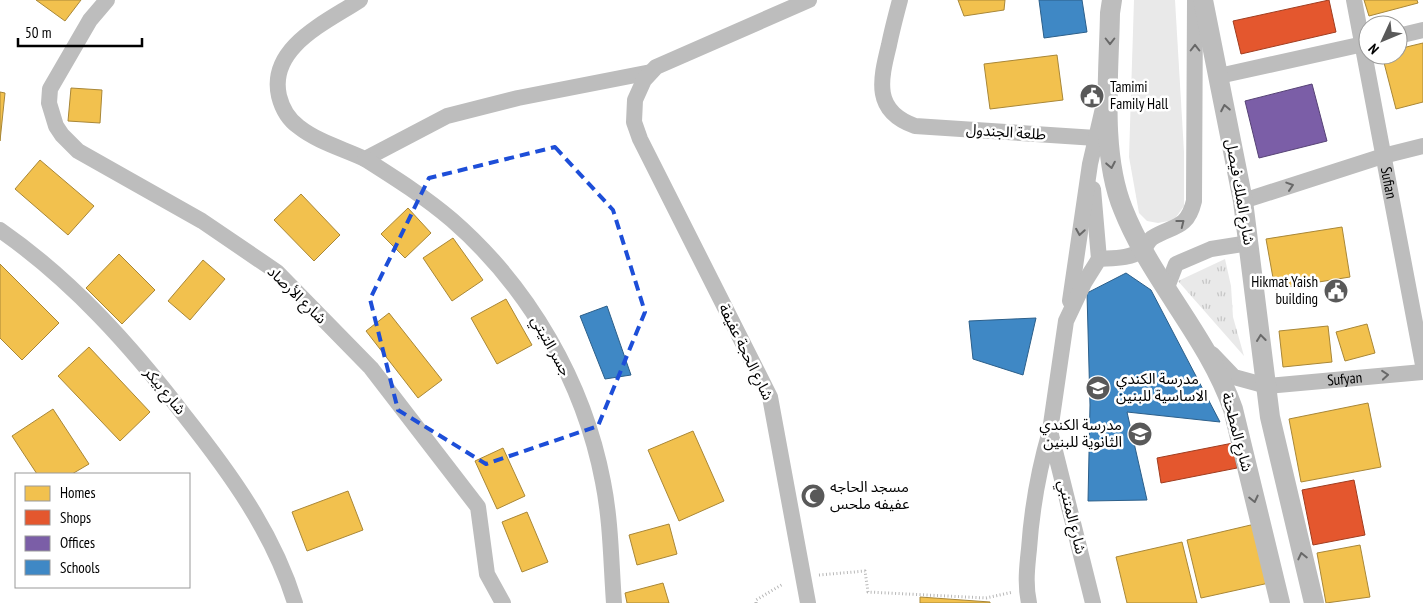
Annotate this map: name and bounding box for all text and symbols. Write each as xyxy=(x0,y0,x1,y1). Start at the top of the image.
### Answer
scale bar xyxy=(18,15,141,47)
north arrow xyxy=(1358,15,1408,65)
text: 50 m xyxy=(25,23,51,42)
one-way arrow xyxy=(1105,37,1115,45)
text: N xyxy=(1365,40,1383,58)
one-way arrow xyxy=(1189,44,1200,52)
place label: Tamimi Family Hall xyxy=(1110,77,1169,113)
public building icon: Tamimi Family Hall xyxy=(1079,83,1105,109)
one-way arrow xyxy=(1220,104,1231,113)
street label: طلعة الجندول xyxy=(965,119,1047,144)
street label: شارع الملك فيصل xyxy=(1219,137,1259,247)
one-way arrow xyxy=(1106,161,1116,170)
street label: Sufian xyxy=(1377,165,1401,200)
one-way arrow xyxy=(1285,181,1293,191)
one-way arrow xyxy=(1175,220,1185,229)
one-way arrow xyxy=(1075,229,1086,237)
street label: شارع الأرصاد xyxy=(262,262,331,330)
place label: Hikmat Yaish building xyxy=(1251,272,1318,308)
public building icon: Hikmat Yaish building xyxy=(1323,278,1349,304)
street label: شارع الحجة عفيفة xyxy=(712,301,778,405)
street label: جسر التيتي xyxy=(525,312,576,381)
one-way arrow xyxy=(1256,334,1266,342)
street label: شارع بيكر xyxy=(138,362,190,420)
street label: Sufyan xyxy=(1326,368,1363,390)
place label: مدرسة الكندي الاساسية للبنين xyxy=(1116,369,1208,405)
one-way arrow xyxy=(1381,370,1389,381)
school or university icon: مدرسة الكندي الاساسية للبنين xyxy=(1085,375,1111,401)
street label: شارع المطحنة xyxy=(1215,390,1257,475)
place label: مدرسة الكندي الثانوية للبنين xyxy=(1039,415,1122,451)
school or university icon: مدرسة الكندي الثانوية للبنين xyxy=(1127,421,1153,447)
legend xyxy=(15,473,190,588)
place label: مسجد الحاجه عفيفه ملحس xyxy=(830,477,910,513)
street label: شارع المتنبي xyxy=(1051,478,1091,557)
text: Homes xyxy=(60,483,96,502)
mosque icon: مسجد الحاجه عفيفه ملحس xyxy=(800,483,826,509)
one-way arrow xyxy=(1248,495,1259,504)
text: Shops xyxy=(60,508,91,527)
text: Offices xyxy=(60,533,95,552)
one-way arrow xyxy=(1297,551,1308,560)
text: Schools xyxy=(60,558,100,577)

